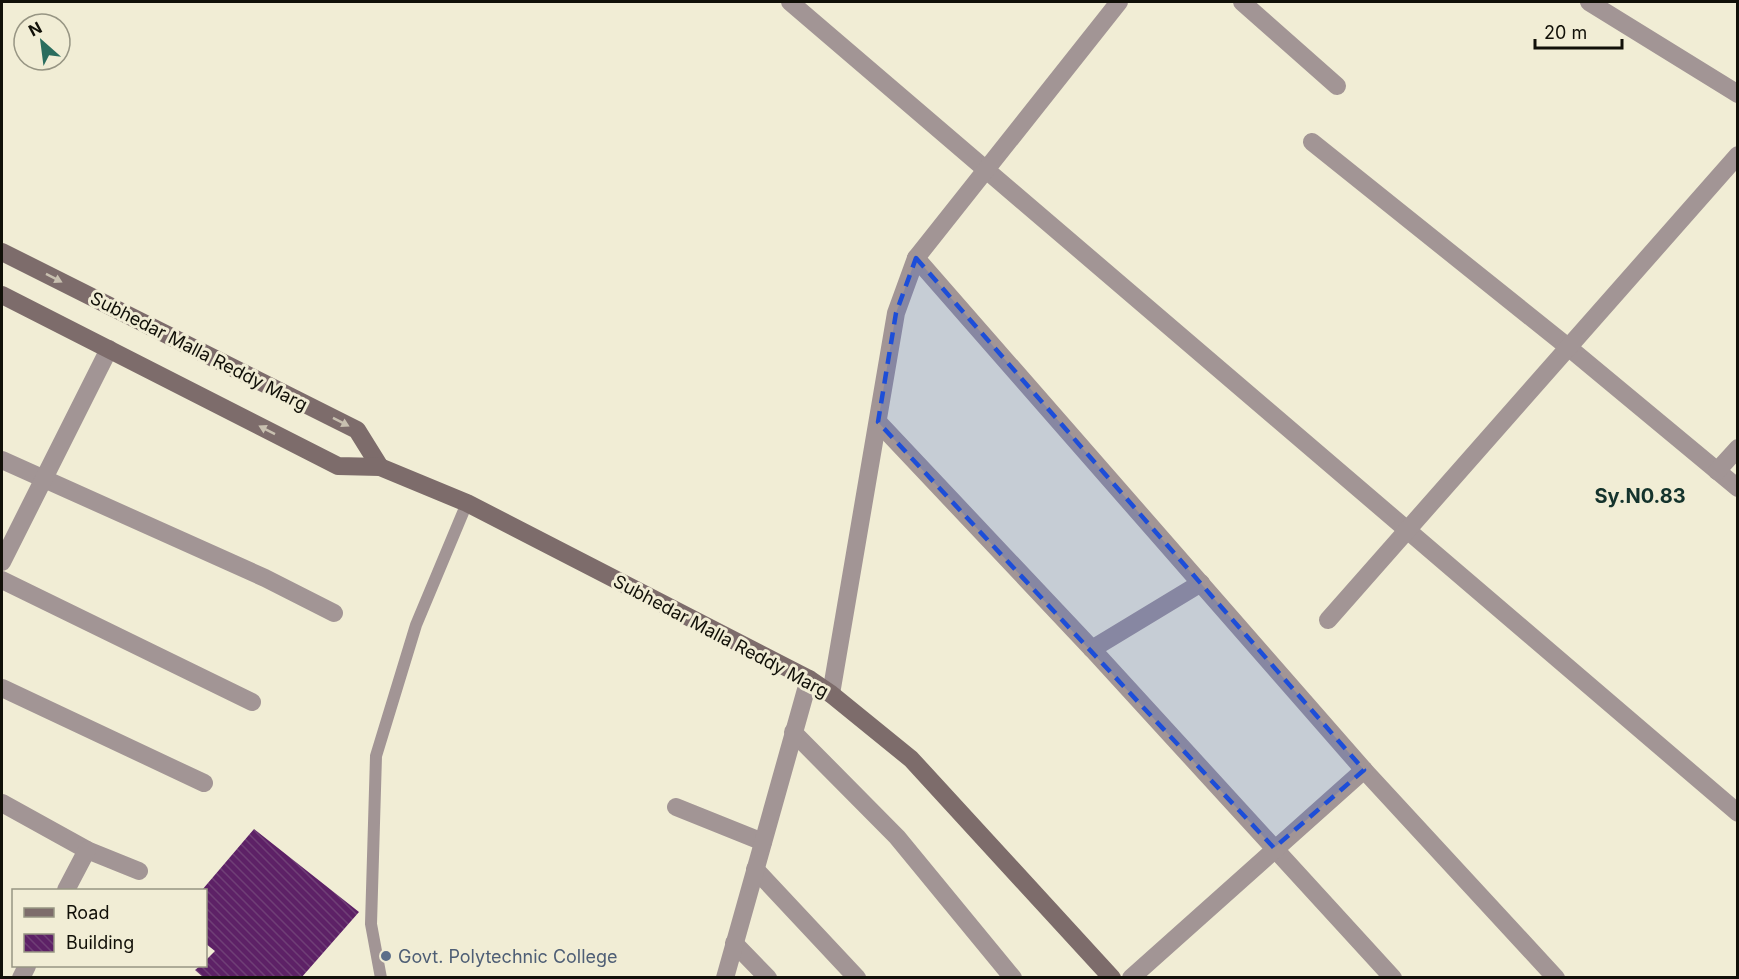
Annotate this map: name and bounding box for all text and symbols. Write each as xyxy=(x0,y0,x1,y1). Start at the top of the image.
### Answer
north arrow xyxy=(12,12,72,72)
scale bar xyxy=(1535,12,1622,50)
text: N xyxy=(25,17,45,40)
text: 20 m xyxy=(1544,22,1587,43)
one-way arrow xyxy=(45,274,62,283)
street label: Subhedar Malla Reddy Marg xyxy=(87,287,311,415)
one-way arrow xyxy=(332,416,350,426)
one-way arrow xyxy=(258,425,275,435)
district label: Sy.N0.83 xyxy=(1594,484,1686,508)
street label: Subhedar Malla Reddy Marg xyxy=(610,570,832,702)
legend xyxy=(12,889,207,967)
text: Road xyxy=(66,902,109,923)
text: Building xyxy=(66,932,134,953)
place label: Govt. Polytechnic College xyxy=(398,946,618,967)
marker: Govt. Polytechnic College xyxy=(379,949,393,963)

